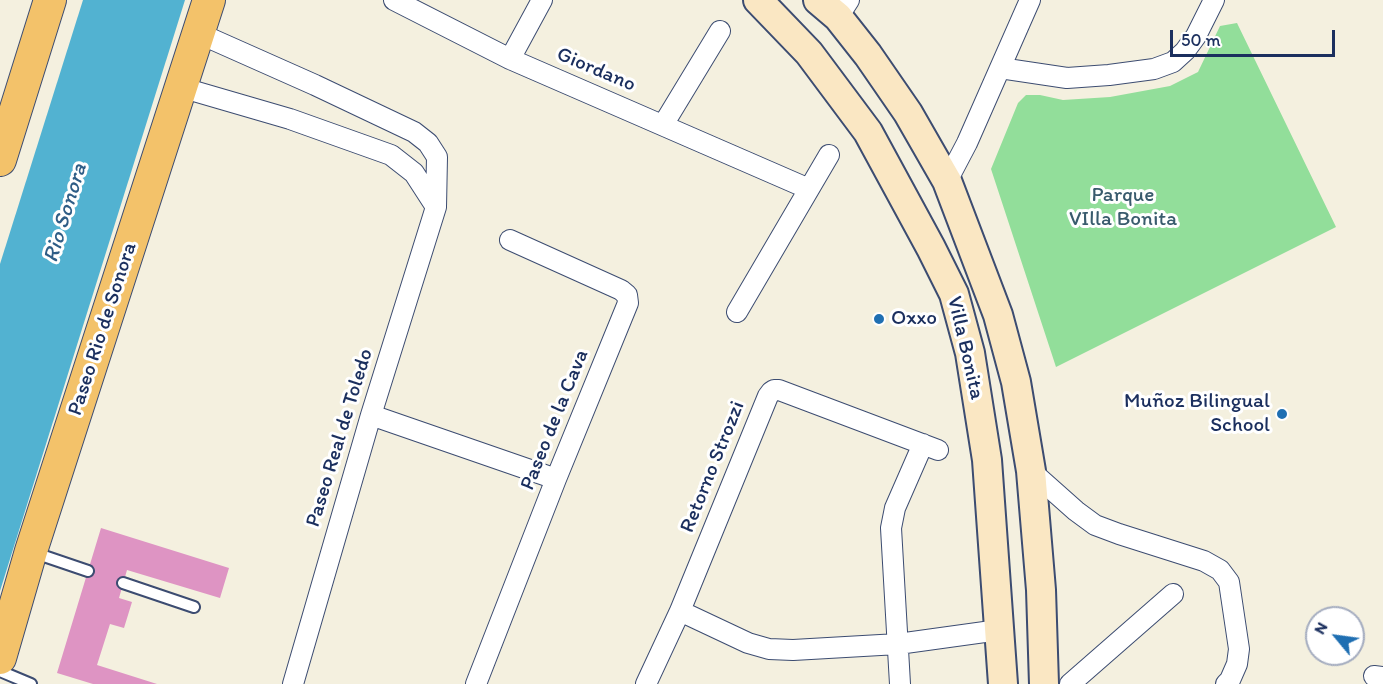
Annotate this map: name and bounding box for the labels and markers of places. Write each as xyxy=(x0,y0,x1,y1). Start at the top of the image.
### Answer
place label: Oxxo xyxy=(891,306,937,332)
marker: Oxxo xyxy=(872,312,886,326)
place label: Muñoz Bilingual School xyxy=(1124,389,1270,439)
marker: Muñoz Bilingual School xyxy=(1275,407,1289,421)

